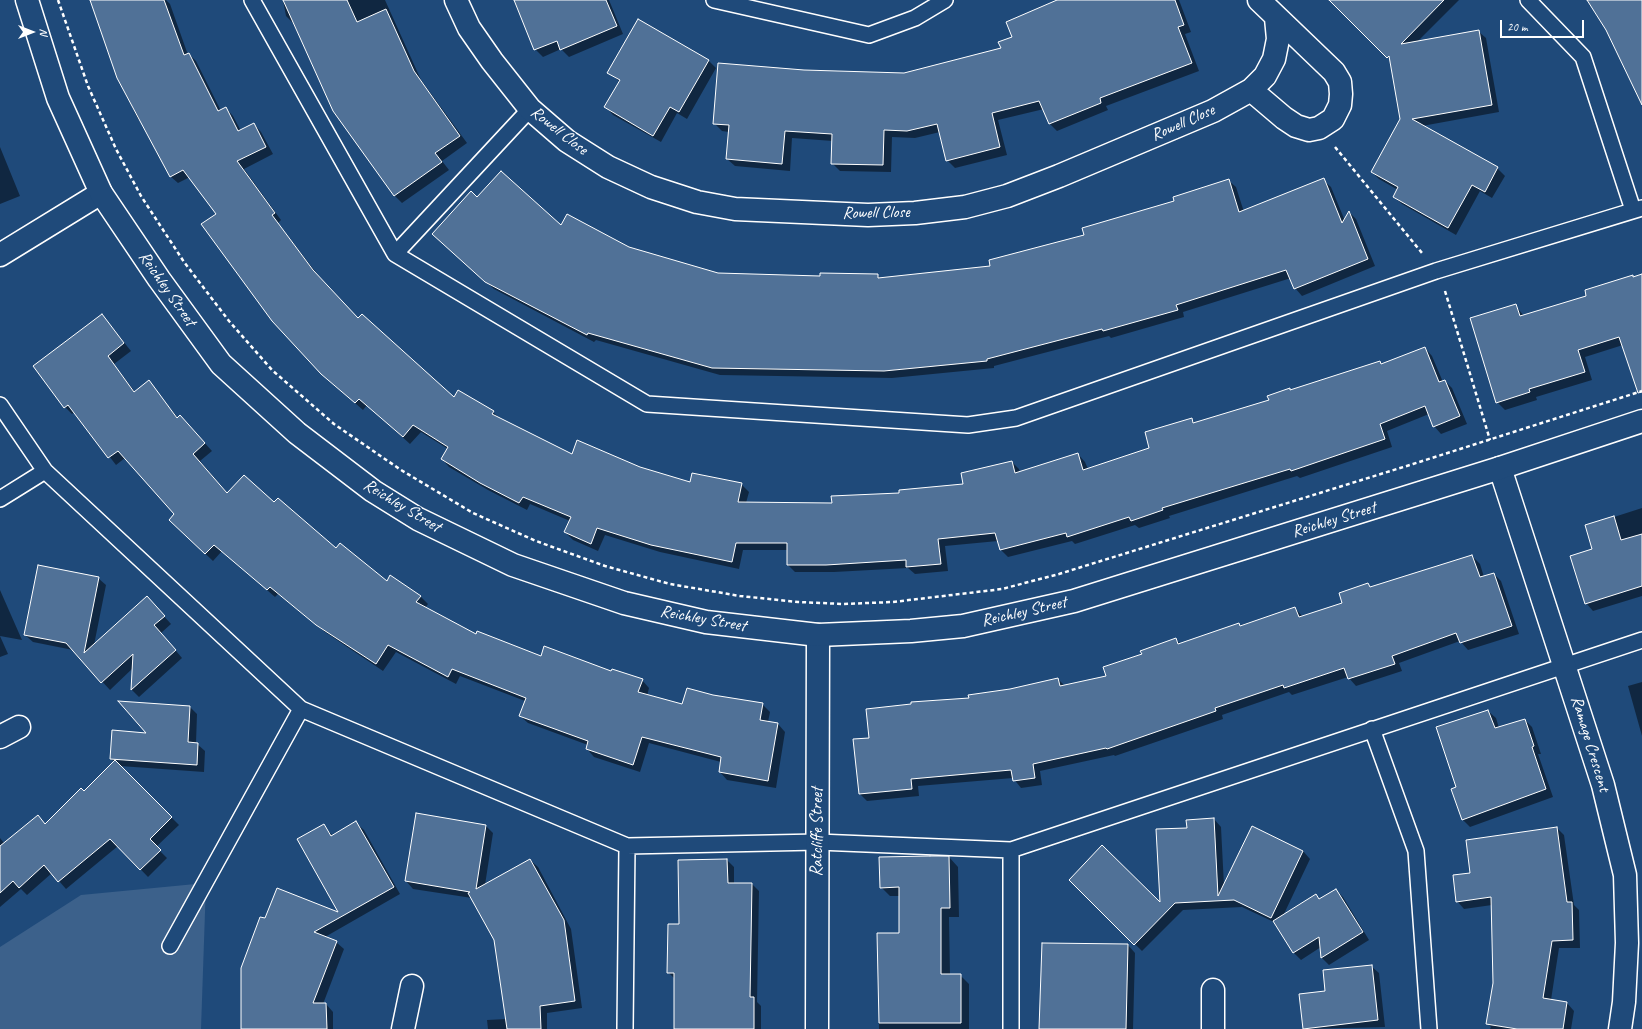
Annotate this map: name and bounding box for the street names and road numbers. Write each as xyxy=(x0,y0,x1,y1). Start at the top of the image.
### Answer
street label: Rowell Close xyxy=(1148,100,1218,146)
street label: Rowell Close xyxy=(526,102,592,160)
street label: Rowell Close xyxy=(842,202,910,224)
street label: Reichley Street xyxy=(134,248,200,330)
street label: Reichley Street xyxy=(360,475,444,537)
street label: Reichley Street xyxy=(1290,498,1378,542)
street label: Reichley Street xyxy=(979,592,1069,632)
street label: Reichley Street xyxy=(659,601,747,637)
street label: Ramage Crescent xyxy=(1566,694,1614,794)
street label: Ratcliffe Street xyxy=(808,787,828,877)

